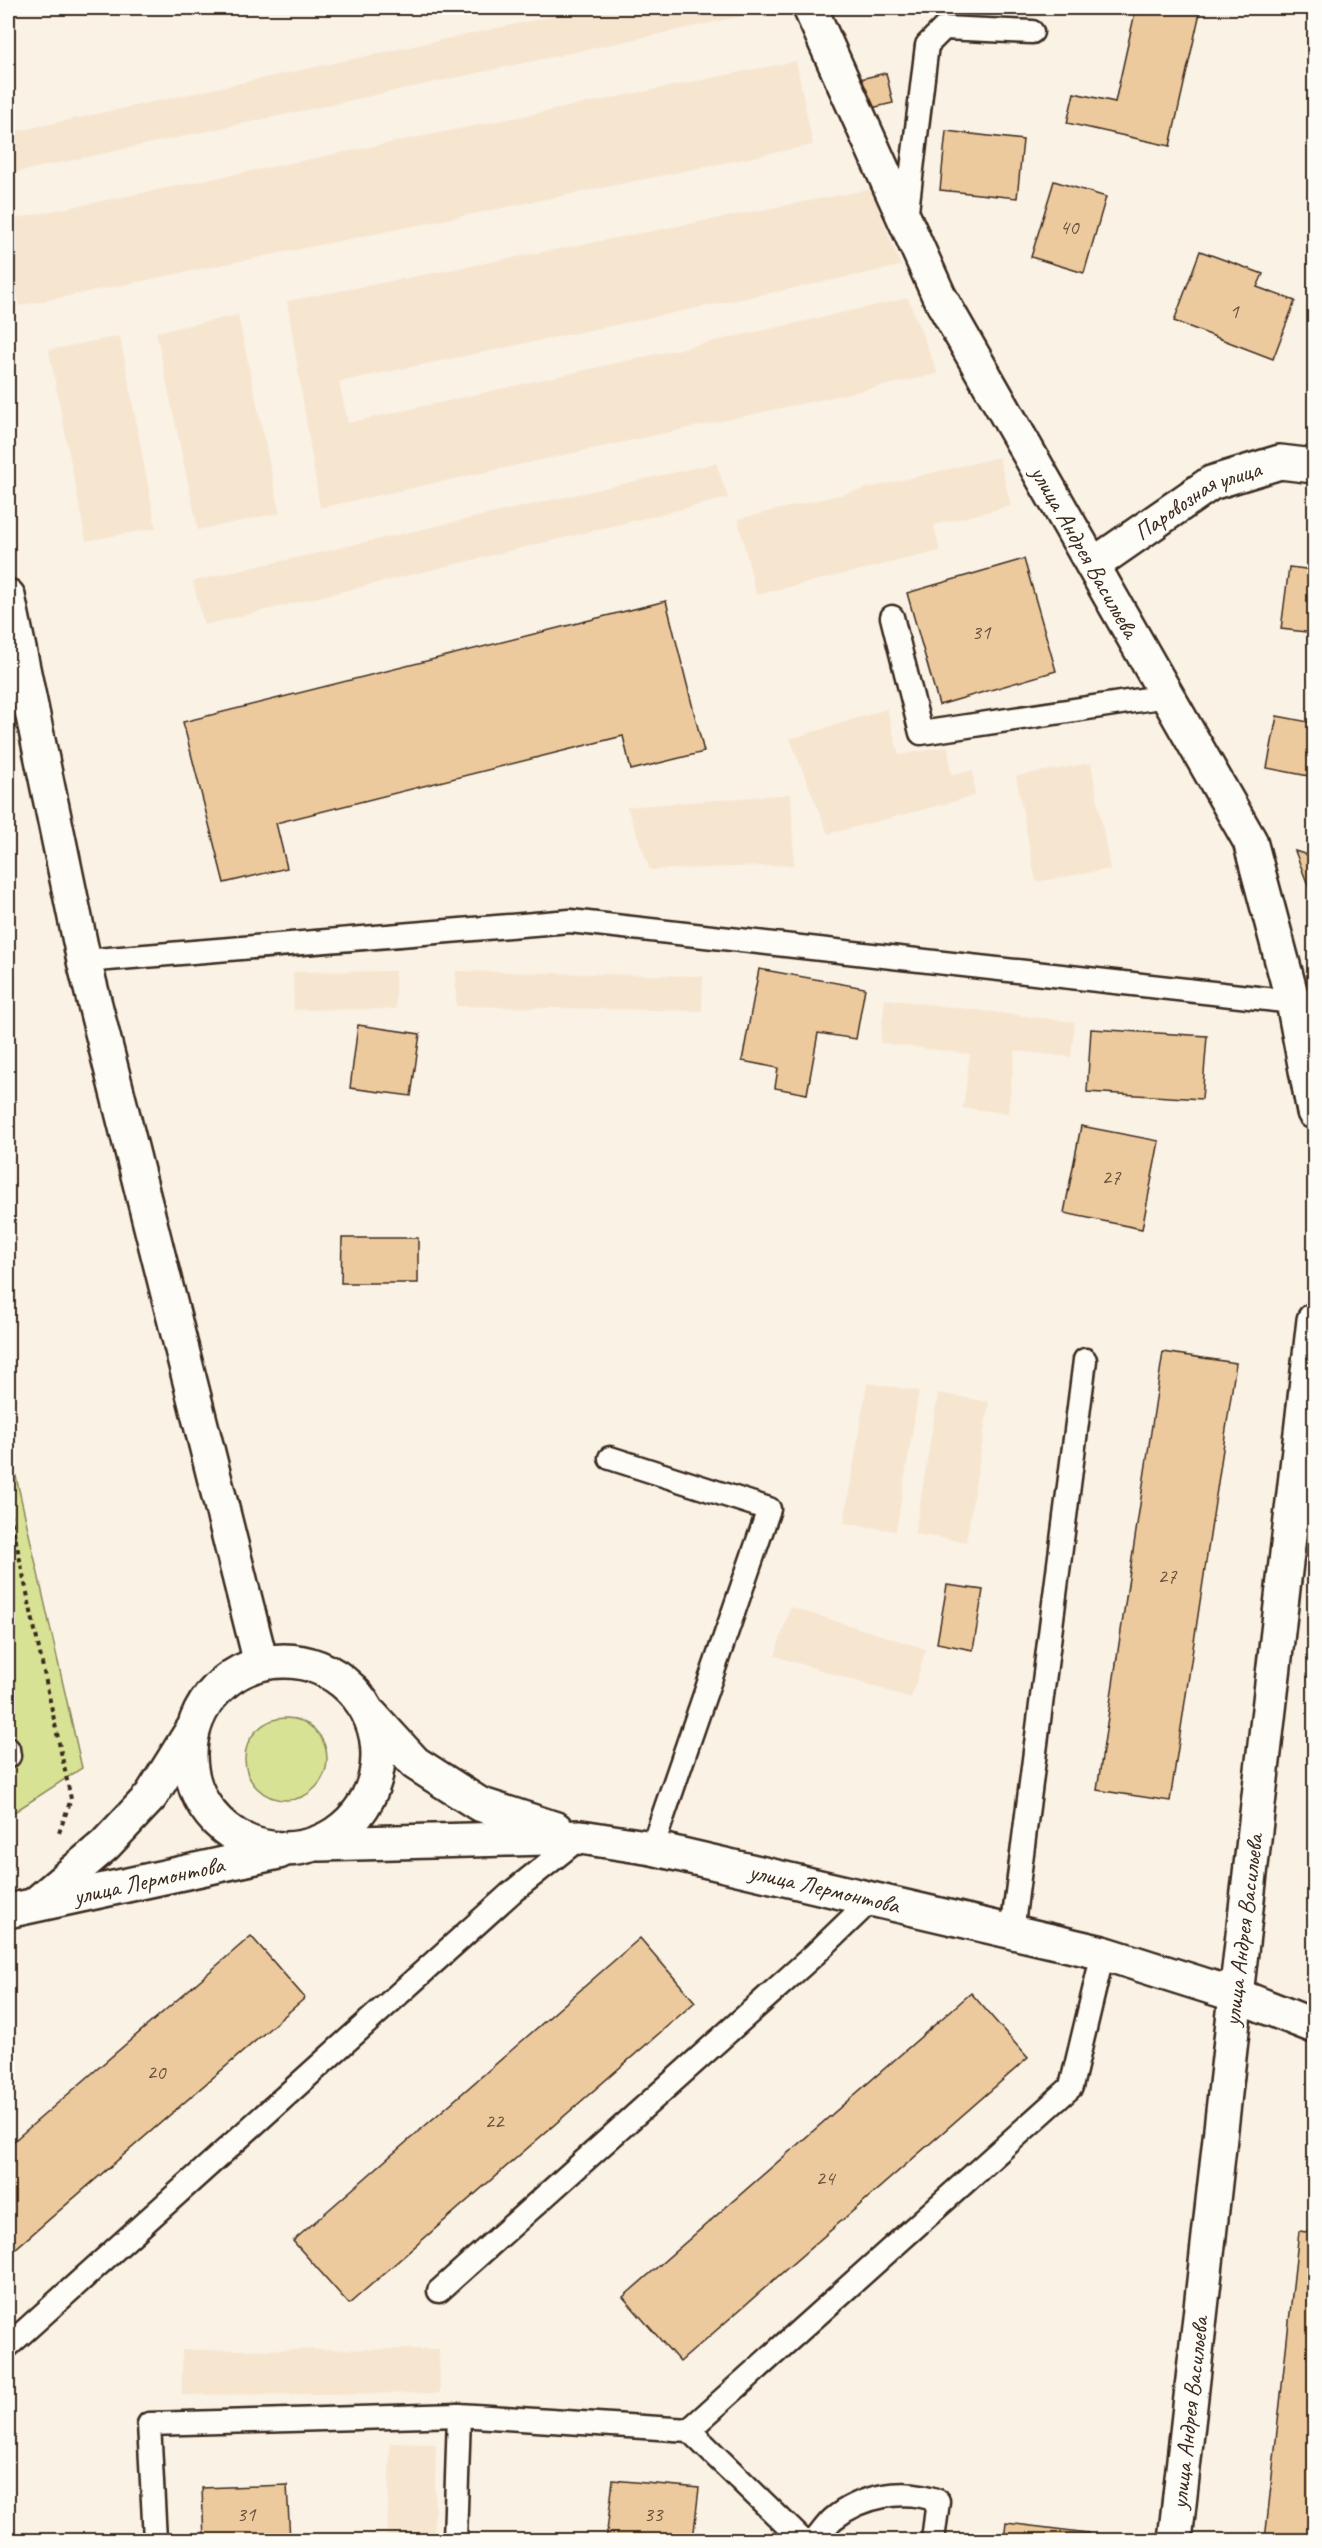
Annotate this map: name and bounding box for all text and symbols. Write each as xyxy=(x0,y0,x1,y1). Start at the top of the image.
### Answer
house number: 40 xyxy=(1060,214,1080,240)
house number: 1 xyxy=(1229,298,1240,324)
street label: Паровозная улица xyxy=(1128,453,1266,547)
street label: улица Андрея Васильева xyxy=(1023,459,1147,645)
house number: 31 xyxy=(972,619,992,645)
house number: 27 xyxy=(1102,1164,1122,1190)
house number: 27 xyxy=(1158,1563,1178,1589)
street label: улица Андрея Васильева xyxy=(1216,1830,1270,2030)
street label: улица Лермонтова xyxy=(69,1849,228,1912)
street label: улица Лермонтова xyxy=(744,1856,904,1920)
house number: 20 xyxy=(147,2059,167,2085)
house number: 22 xyxy=(485,2108,505,2134)
house number: 24 xyxy=(816,2165,837,2191)
street label: улица Андрея Васильева xyxy=(1163,2313,1215,2512)
house number: 31 xyxy=(237,2501,257,2527)
house number: 33 xyxy=(644,2501,664,2527)

